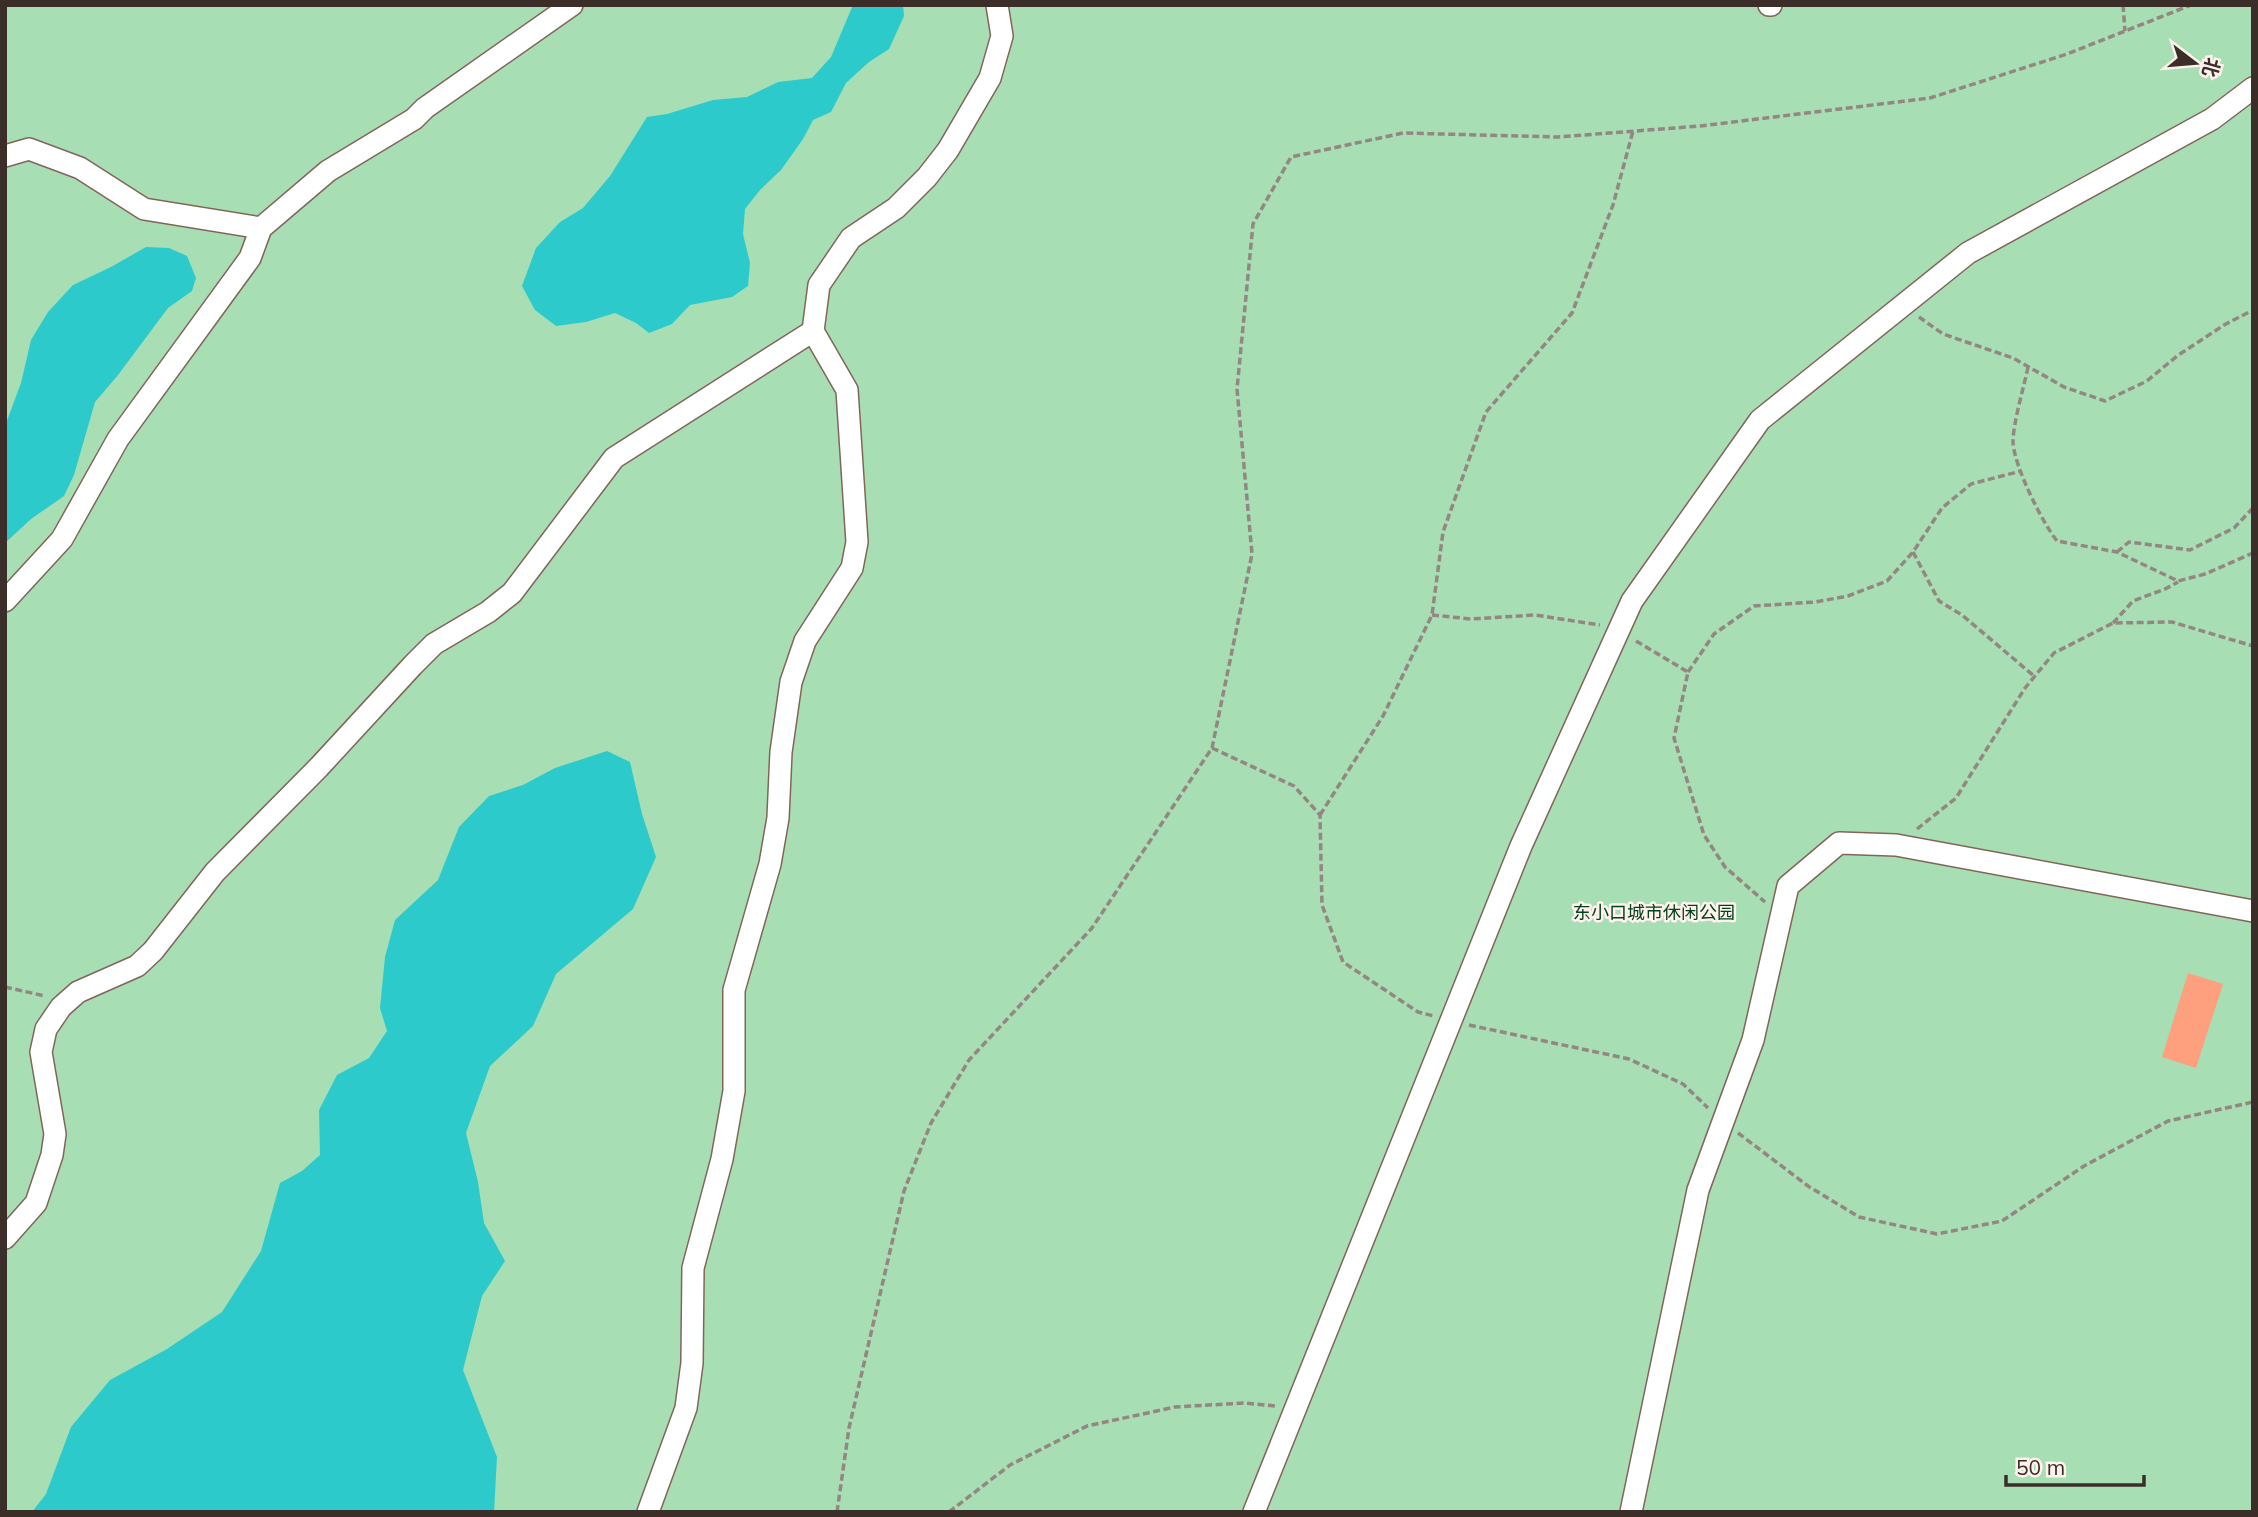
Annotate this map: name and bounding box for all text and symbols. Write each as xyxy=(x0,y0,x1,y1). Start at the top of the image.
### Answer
north arrow xyxy=(2160,28,2230,98)
text: 北 xyxy=(2197,55,2225,80)
park label: 东小口城市休闲公园 xyxy=(1573,901,1735,924)
scale bar xyxy=(2006,1444,2144,1488)
text: 50 m xyxy=(2016,1454,2065,1480)

